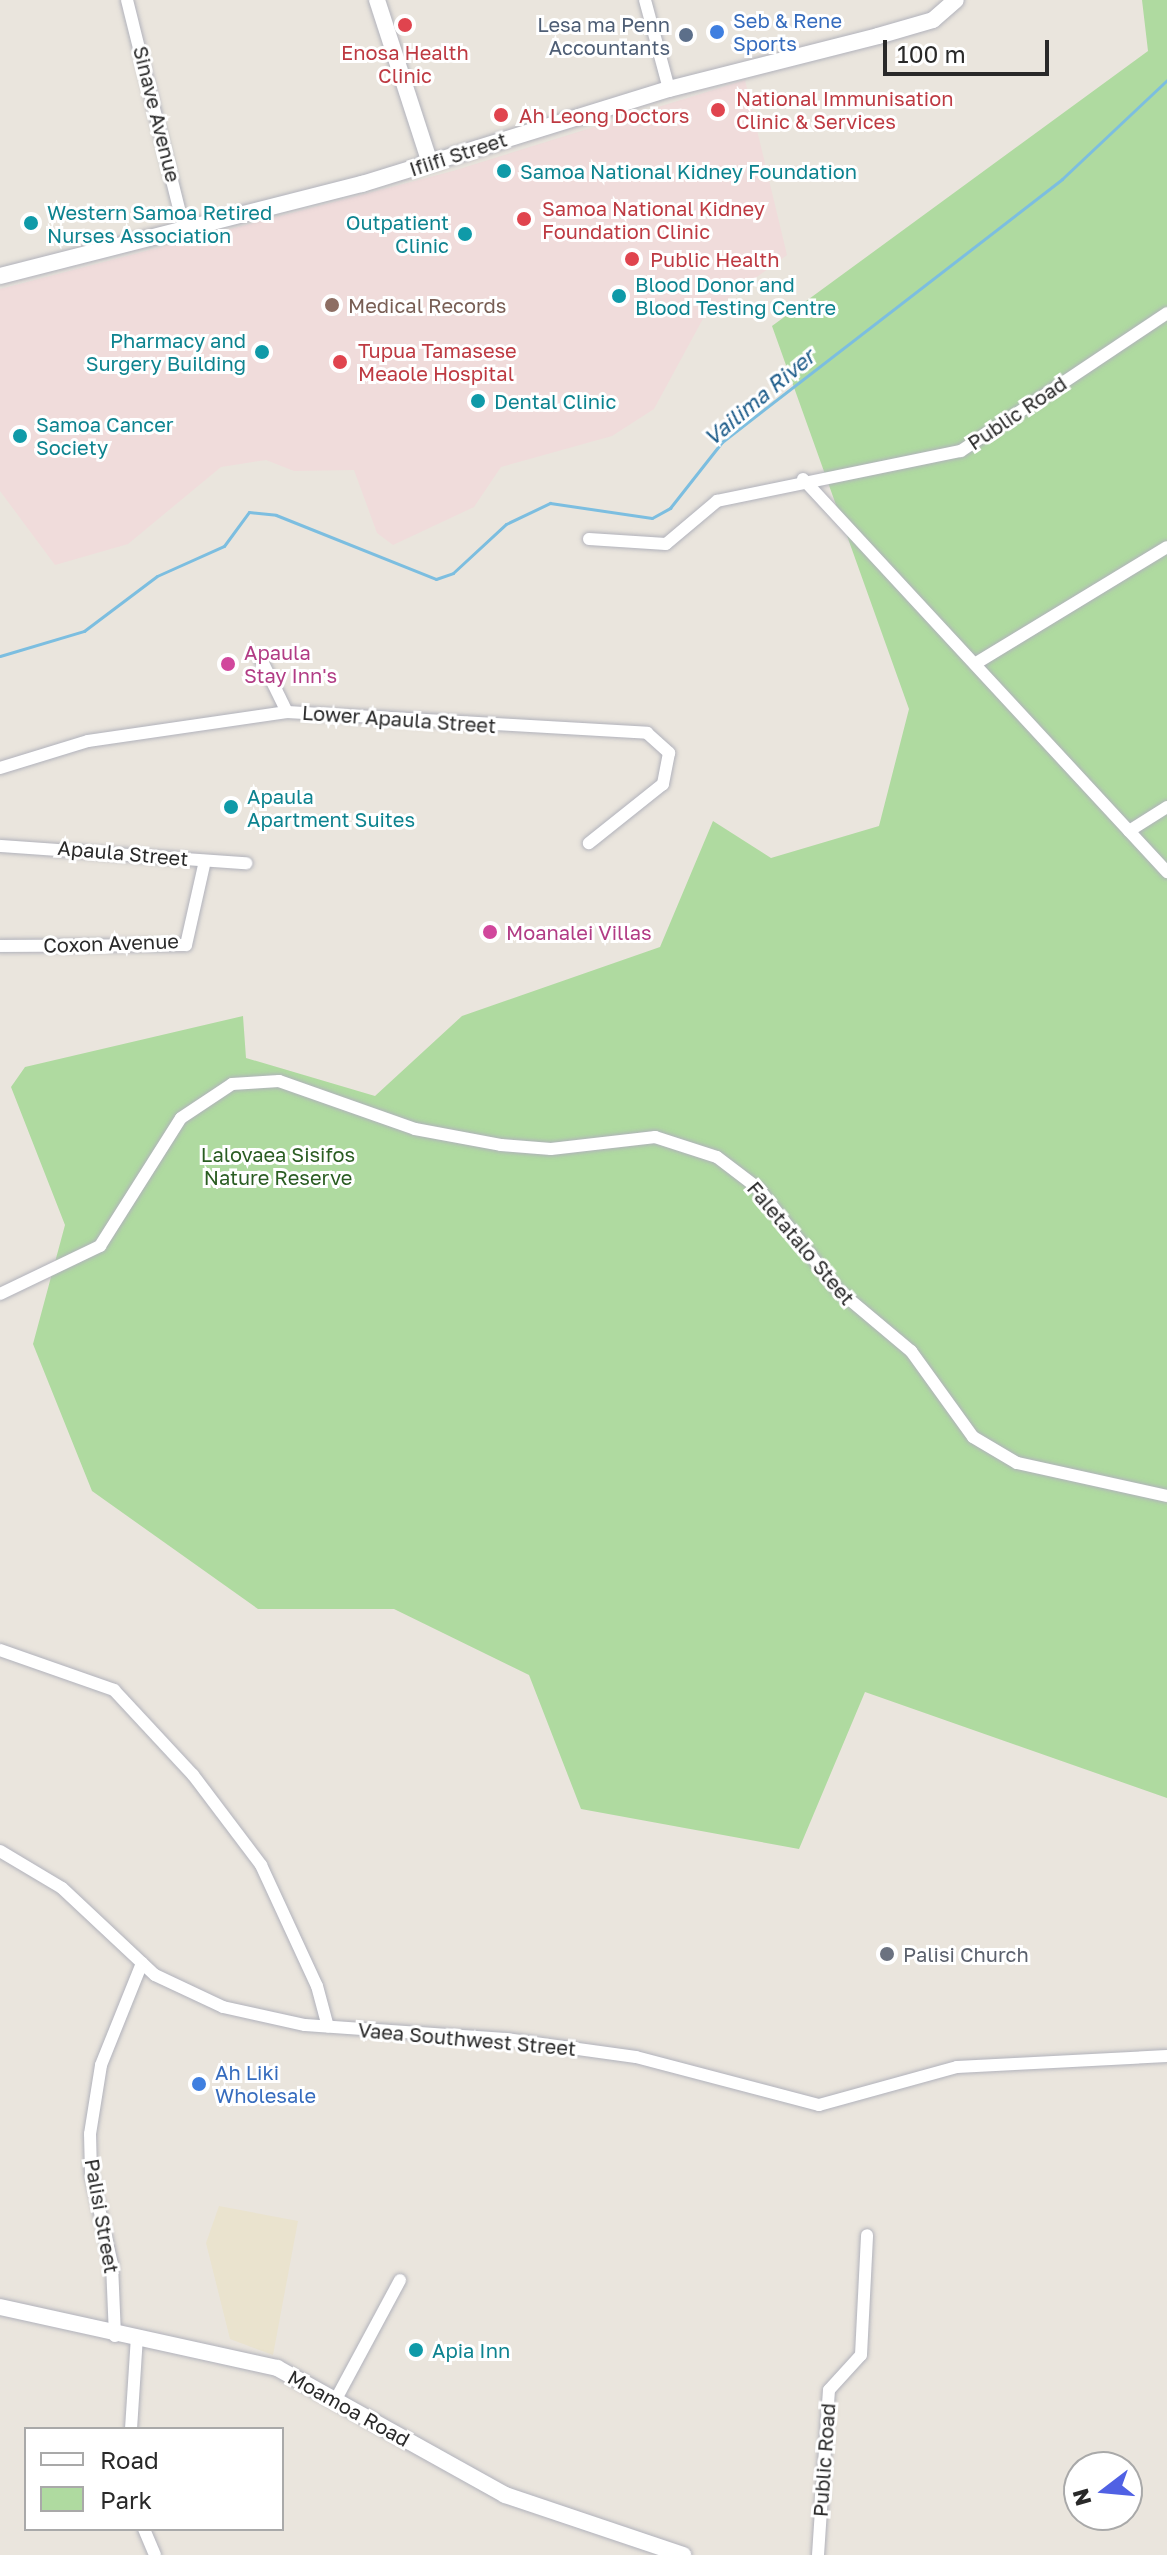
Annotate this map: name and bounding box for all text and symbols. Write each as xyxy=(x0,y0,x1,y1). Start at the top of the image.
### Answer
place label: Seb & Rene Sports xyxy=(733,8,842,55)
place label: Lesa ma Penn Accountants xyxy=(537,12,670,59)
marker: Enosa Health Clinic xyxy=(394,14,416,36)
marker: Seb & Rene Sports xyxy=(708,23,726,41)
scale bar xyxy=(887,24,1053,74)
marker: Lesa ma Penn Accountants xyxy=(677,26,695,44)
text: 100 m xyxy=(897,39,966,68)
place label: Enosa Health Clinic xyxy=(341,40,469,87)
street label: Sinave Avenue xyxy=(128,43,186,185)
place label: National Immunisation Clinic & Services xyxy=(736,86,953,133)
marker: National Immunisation Clinic & Services xyxy=(707,99,729,121)
place label: Ah Leong Doctors xyxy=(519,103,689,127)
marker: Ah Leong Doctors xyxy=(490,104,512,126)
street label: Ifiifi Street xyxy=(406,127,510,181)
place label: Samoa National Kidney Foundation xyxy=(520,159,857,183)
marker: Samoa National Kidney Foundation xyxy=(495,162,513,180)
place label: Samoa National Kidney Foundation Clinic xyxy=(542,196,765,243)
place label: Western Samoa Retired Nurses Association xyxy=(47,200,272,247)
marker: Samoa National Kidney Foundation Clinic xyxy=(513,208,535,230)
place label: Outpatient Clinic xyxy=(346,210,449,257)
marker: Western Samoa Retired Nurses Association xyxy=(22,214,40,232)
marker: Outpatient Clinic xyxy=(456,225,474,243)
place label: Public Health xyxy=(650,247,780,271)
marker: Public Health xyxy=(621,248,643,270)
place label: Blood Donor and Blood Testing Centre xyxy=(635,272,836,319)
marker: Blood Donor and Blood Testing Centre xyxy=(610,287,628,305)
place label: Medical Records xyxy=(348,293,506,317)
marker: Medical Records xyxy=(323,296,341,314)
place label: Pharmacy and Surgery Building xyxy=(86,328,246,375)
place label: Tupua Tamasese Meaole Hospital xyxy=(358,338,517,385)
marker: Pharmacy and Surgery Building xyxy=(253,343,271,361)
water label: Vailima River xyxy=(698,343,820,451)
marker: Tupua Tamasese Meaole Hospital xyxy=(329,351,351,373)
street label: Public Road xyxy=(963,371,1071,455)
place label: Dental Clinic xyxy=(494,389,616,413)
marker: Dental Clinic xyxy=(469,392,487,410)
place label: Samoa Cancer Society xyxy=(36,412,174,459)
marker: Samoa Cancer Society xyxy=(11,427,29,445)
place label: Apaula Stay Inn's xyxy=(244,640,337,687)
marker: Apaula Stay Inn's xyxy=(219,655,237,673)
street label: Lower Apaula Street xyxy=(301,700,497,738)
place label: Apaula Apartment Suites xyxy=(247,784,415,831)
marker: Apaula Apartment Suites xyxy=(222,798,240,816)
street label: Apaula Street xyxy=(57,835,189,871)
place label: Moanalei Villas xyxy=(506,920,652,944)
marker: Moanalei Villas xyxy=(481,923,499,941)
street label: Coxon Avenue xyxy=(43,929,179,957)
park label: Lalovaea Sisifos Nature Reserve xyxy=(201,1142,355,1189)
street label: Faletatalo Steet xyxy=(742,1176,860,1310)
place label: Palisi Church xyxy=(903,1942,1029,1966)
marker: Palisi Church xyxy=(878,1945,896,1963)
street label: Vaea Southwest Street xyxy=(357,2018,577,2060)
place label: Ah Liki Wholesale xyxy=(215,2060,316,2107)
marker: Ah Liki Wholesale xyxy=(190,2075,208,2093)
street label: Palisi Street xyxy=(80,2157,124,2275)
place label: Apia Inn xyxy=(432,2338,510,2362)
marker: Apia Inn xyxy=(407,2341,425,2359)
street label: Moamoa Road xyxy=(284,2365,414,2451)
street label: Public Road xyxy=(808,2402,840,2518)
legend xyxy=(24,2427,284,2531)
text: Road xyxy=(100,2445,159,2474)
north arrow xyxy=(1063,2451,1143,2531)
text: Park xyxy=(100,2485,152,2514)
text: N xyxy=(1066,2485,1097,2509)

